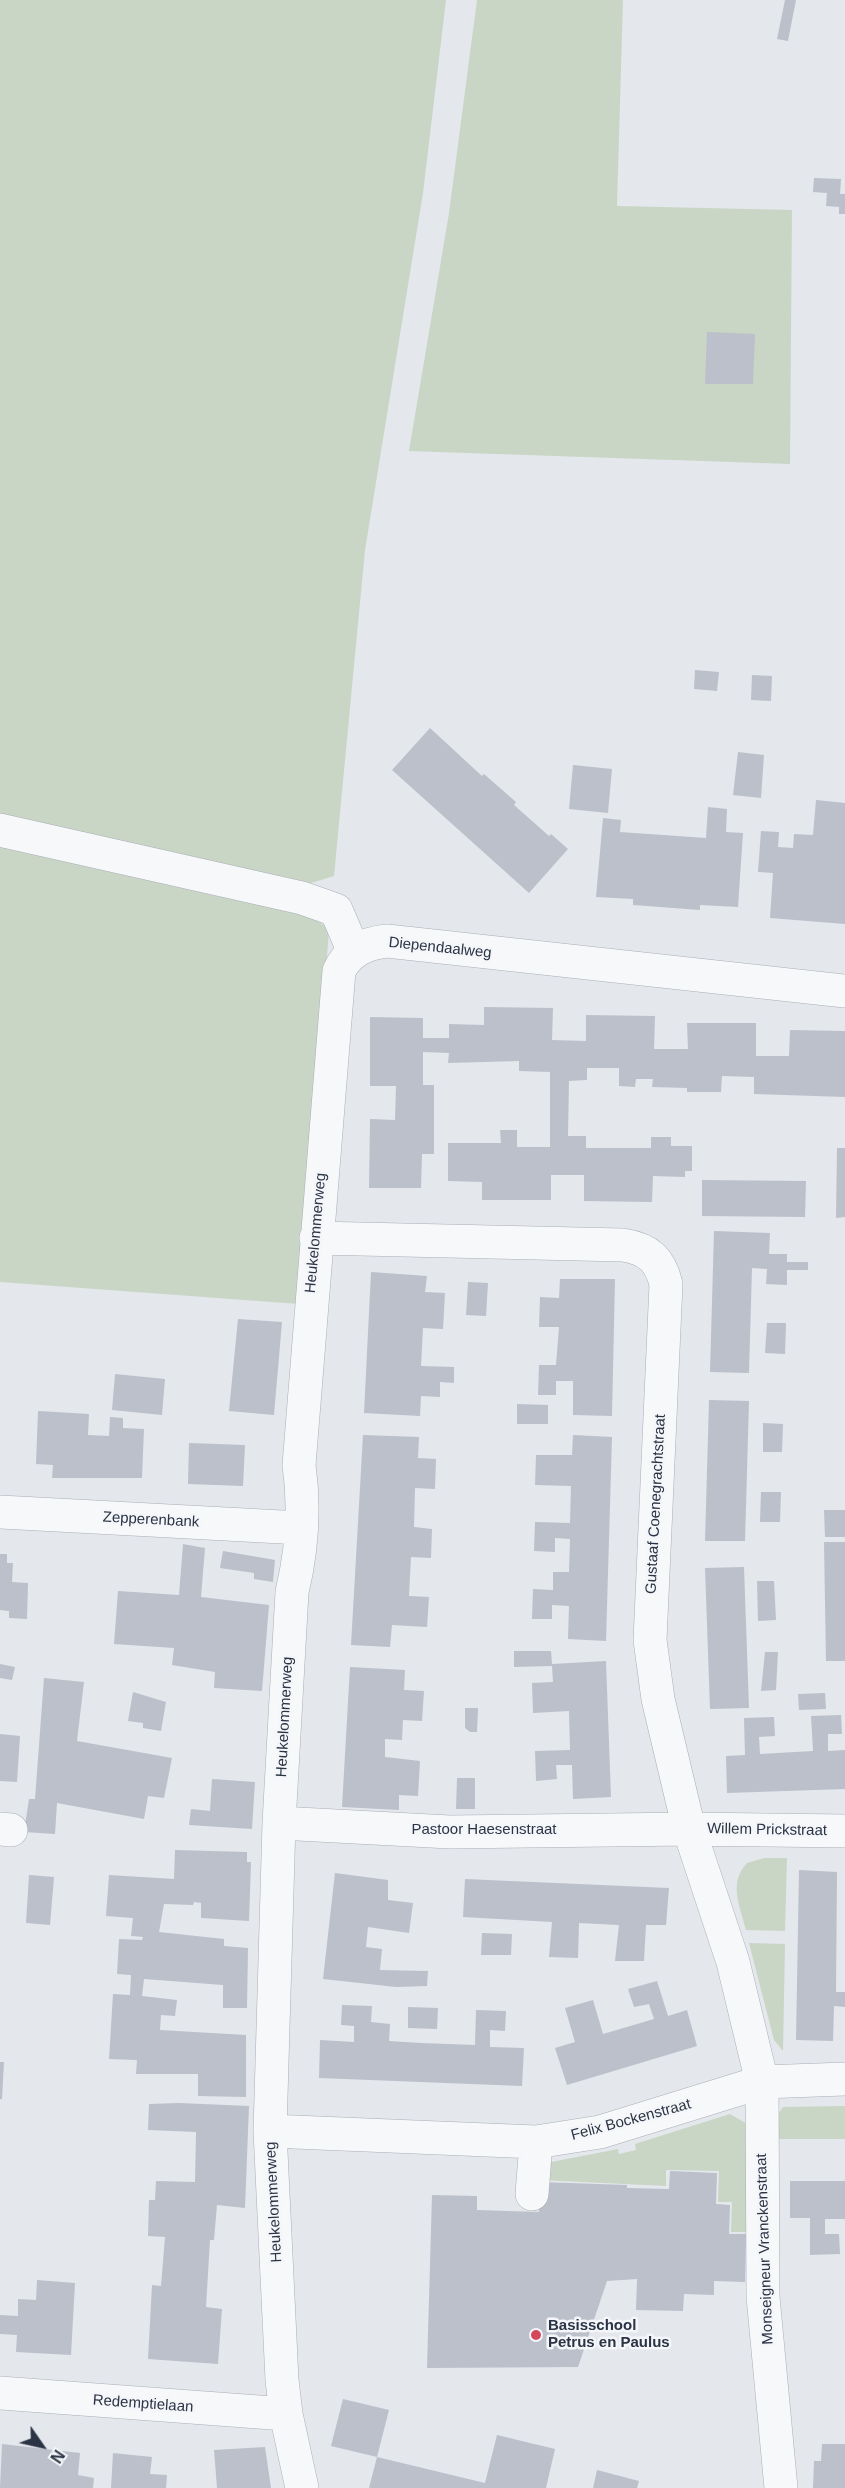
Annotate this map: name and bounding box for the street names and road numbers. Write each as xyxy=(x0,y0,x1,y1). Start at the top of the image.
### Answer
street label: Diependaalweg xyxy=(388,934,492,962)
street label: Heukelommerweg xyxy=(302,1172,330,1294)
street label: Gustaaf Coenegrachtstraat xyxy=(642,1414,670,1594)
street label: Zepperenbank xyxy=(102,1508,200,1532)
street label: Heukelommerweg xyxy=(273,1656,297,1778)
street label: Willem Prickstraat xyxy=(707,1820,827,1840)
street label: Pastoor Haesenstraat xyxy=(411,1821,557,1839)
street label: Felix Bockenstraat xyxy=(569,2095,693,2145)
street label: Heukelommerweg xyxy=(262,2141,286,2263)
street label: Monseigneur Vranckenstraat xyxy=(753,2153,777,2345)
street label: Redemptielaan xyxy=(92,2392,194,2416)

